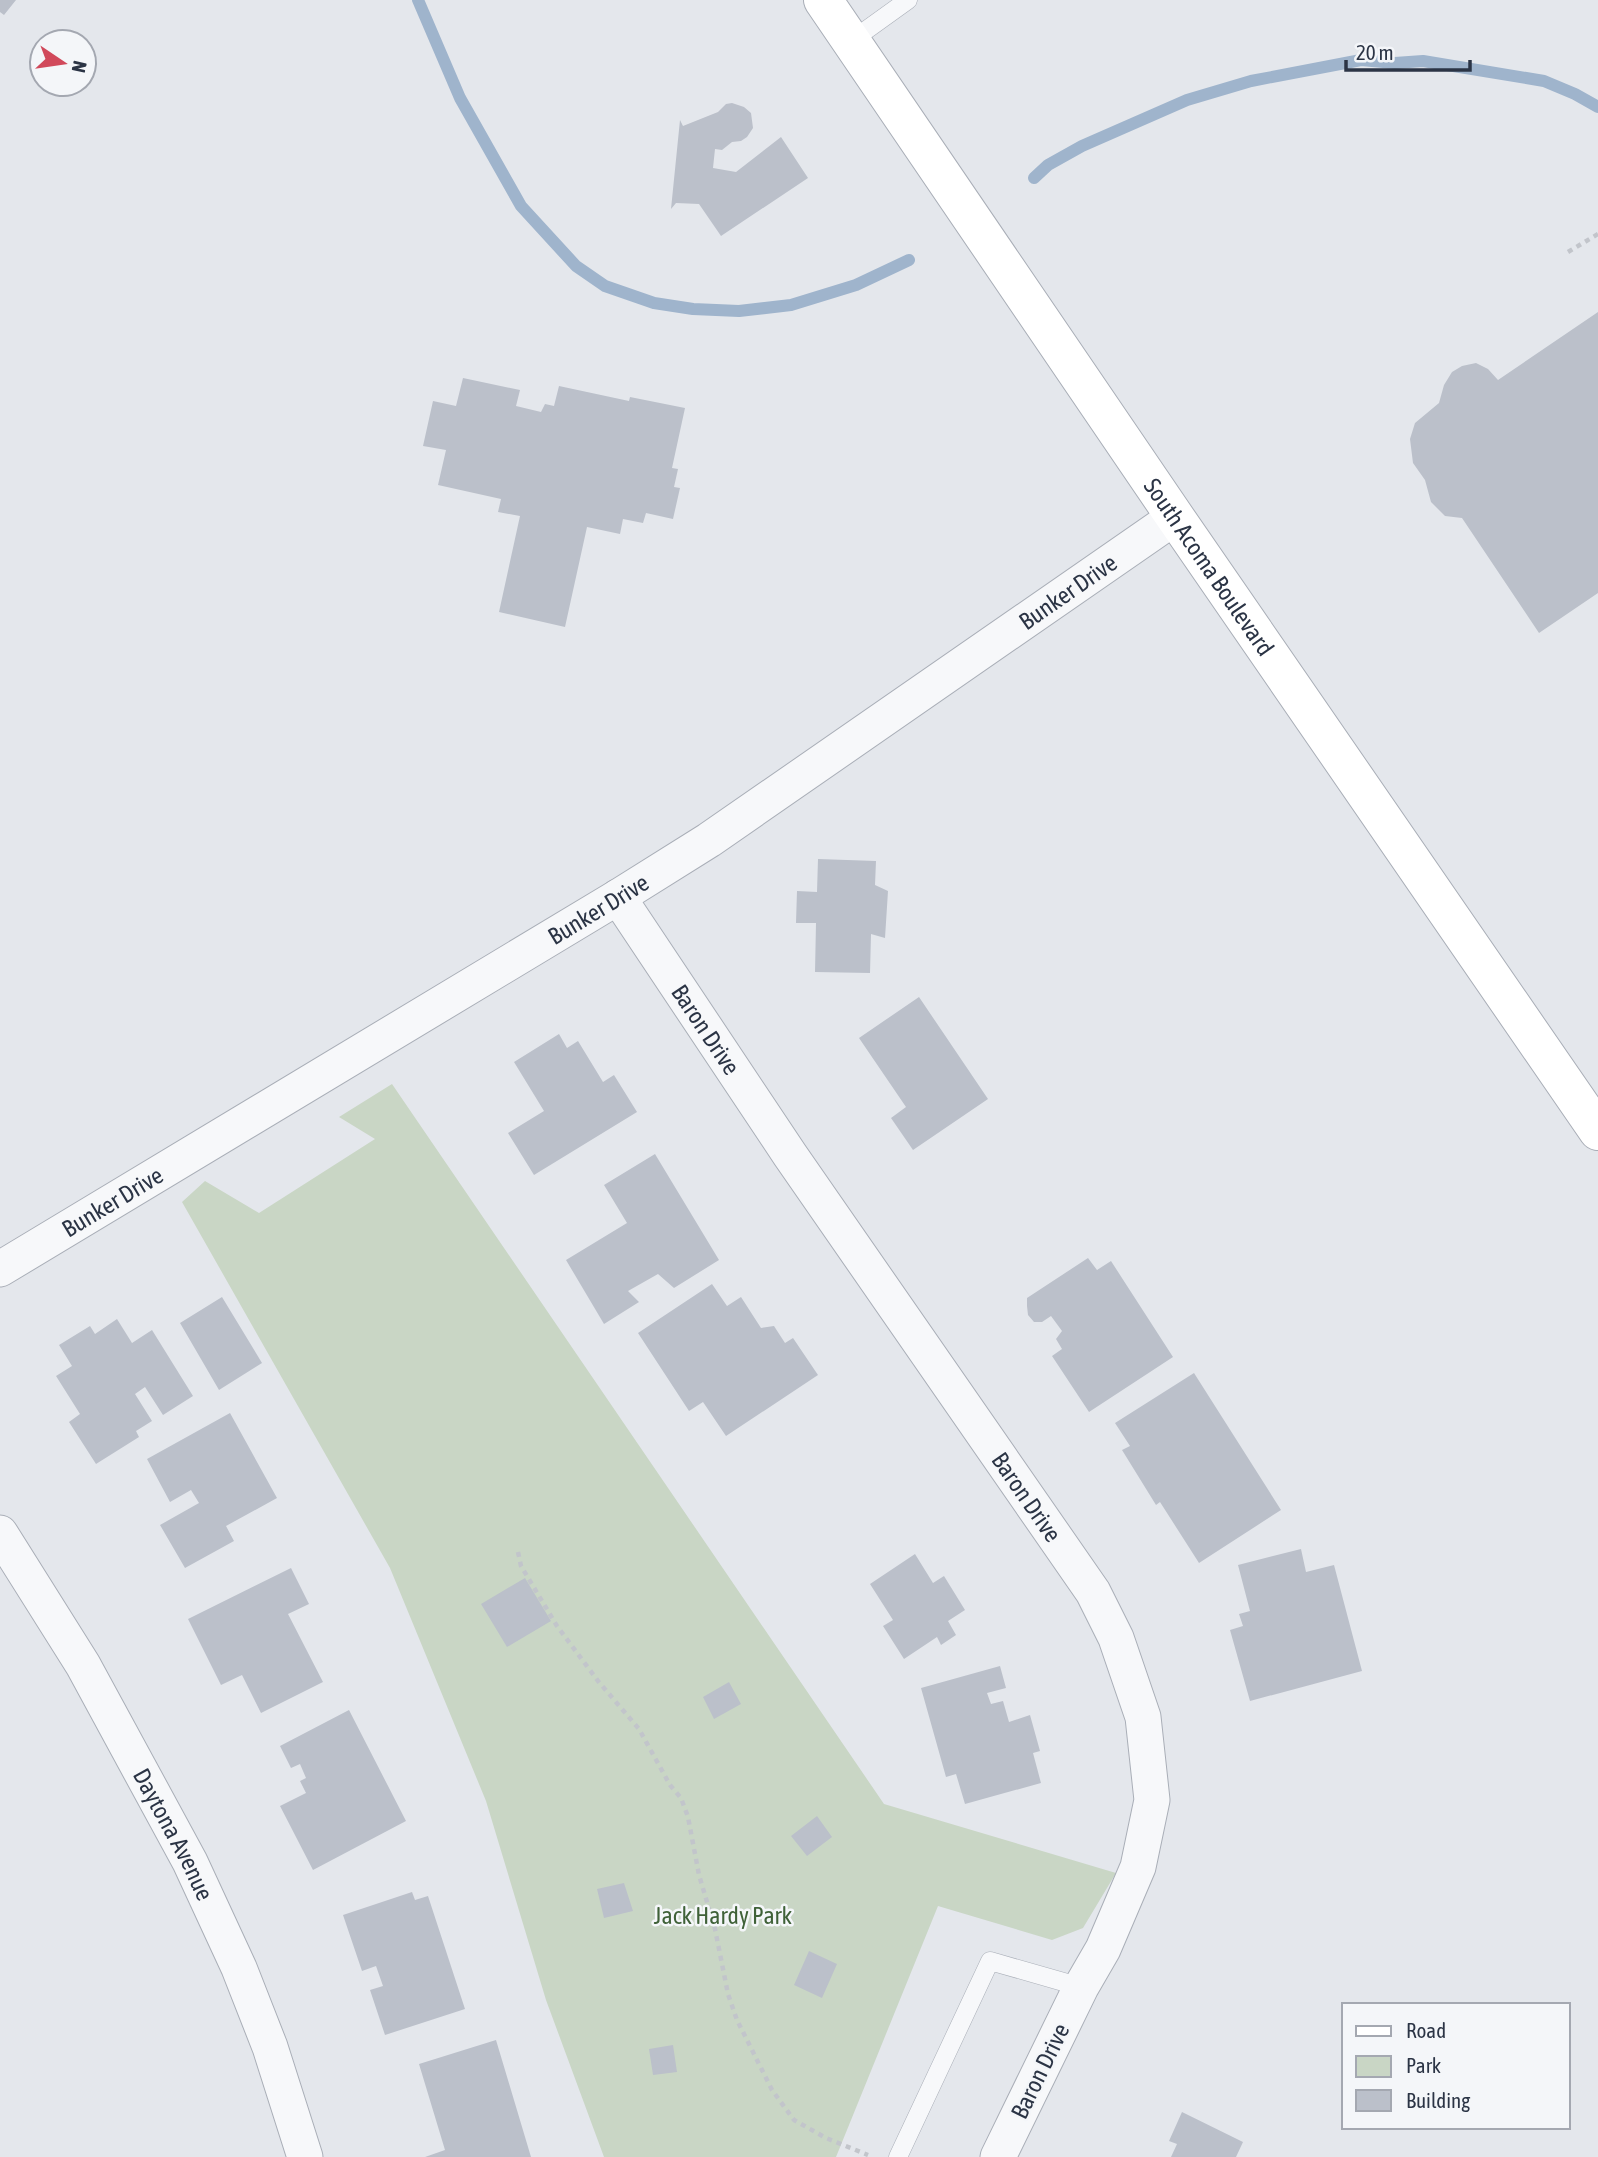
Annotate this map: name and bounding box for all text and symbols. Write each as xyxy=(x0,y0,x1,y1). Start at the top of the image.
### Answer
north arrow xyxy=(28,28,98,98)
scale bar xyxy=(1346,28,1470,72)
text: 20 m xyxy=(1356,40,1394,64)
text: N xyxy=(68,59,92,75)
street label: South Acoma Boulevard xyxy=(1139,473,1280,661)
street label: Bunker Drive xyxy=(1014,548,1122,635)
street label: Bunker Drive xyxy=(543,868,653,950)
street label: Baron Drive xyxy=(667,979,746,1079)
street label: Bunker Drive xyxy=(57,1161,167,1242)
street label: Baron Drive xyxy=(987,1447,1067,1547)
street label: Daytona Avenue xyxy=(128,1764,219,1904)
park label: Jack Hardy Park xyxy=(654,1902,793,1929)
legend xyxy=(1342,2003,1570,2129)
text: Road xyxy=(1406,2018,1446,2042)
street label: Baron Drive xyxy=(1005,2019,1075,2123)
text: Park xyxy=(1406,2053,1441,2077)
text: Building xyxy=(1406,2088,1470,2112)

